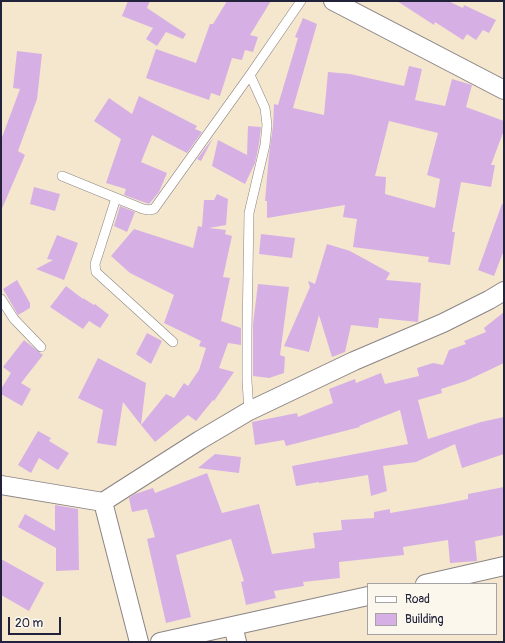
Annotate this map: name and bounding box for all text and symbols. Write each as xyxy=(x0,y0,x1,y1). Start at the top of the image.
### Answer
legend xyxy=(367,583,497,635)
text: Road xyxy=(405,592,430,607)
scale bar xyxy=(10,609,63,635)
text: Building xyxy=(405,612,444,627)
text: 20 m xyxy=(15,616,43,631)

